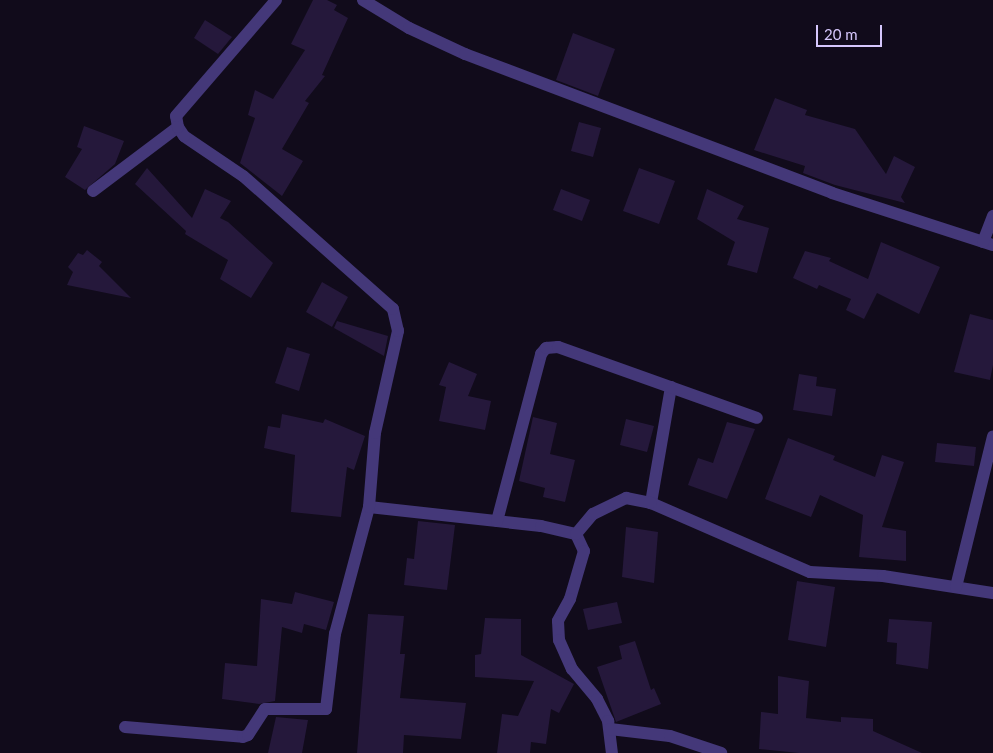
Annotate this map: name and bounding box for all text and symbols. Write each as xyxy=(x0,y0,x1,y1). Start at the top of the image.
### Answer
scale bar xyxy=(818,15,884,47)
text: 20 m xyxy=(824,25,858,43)

